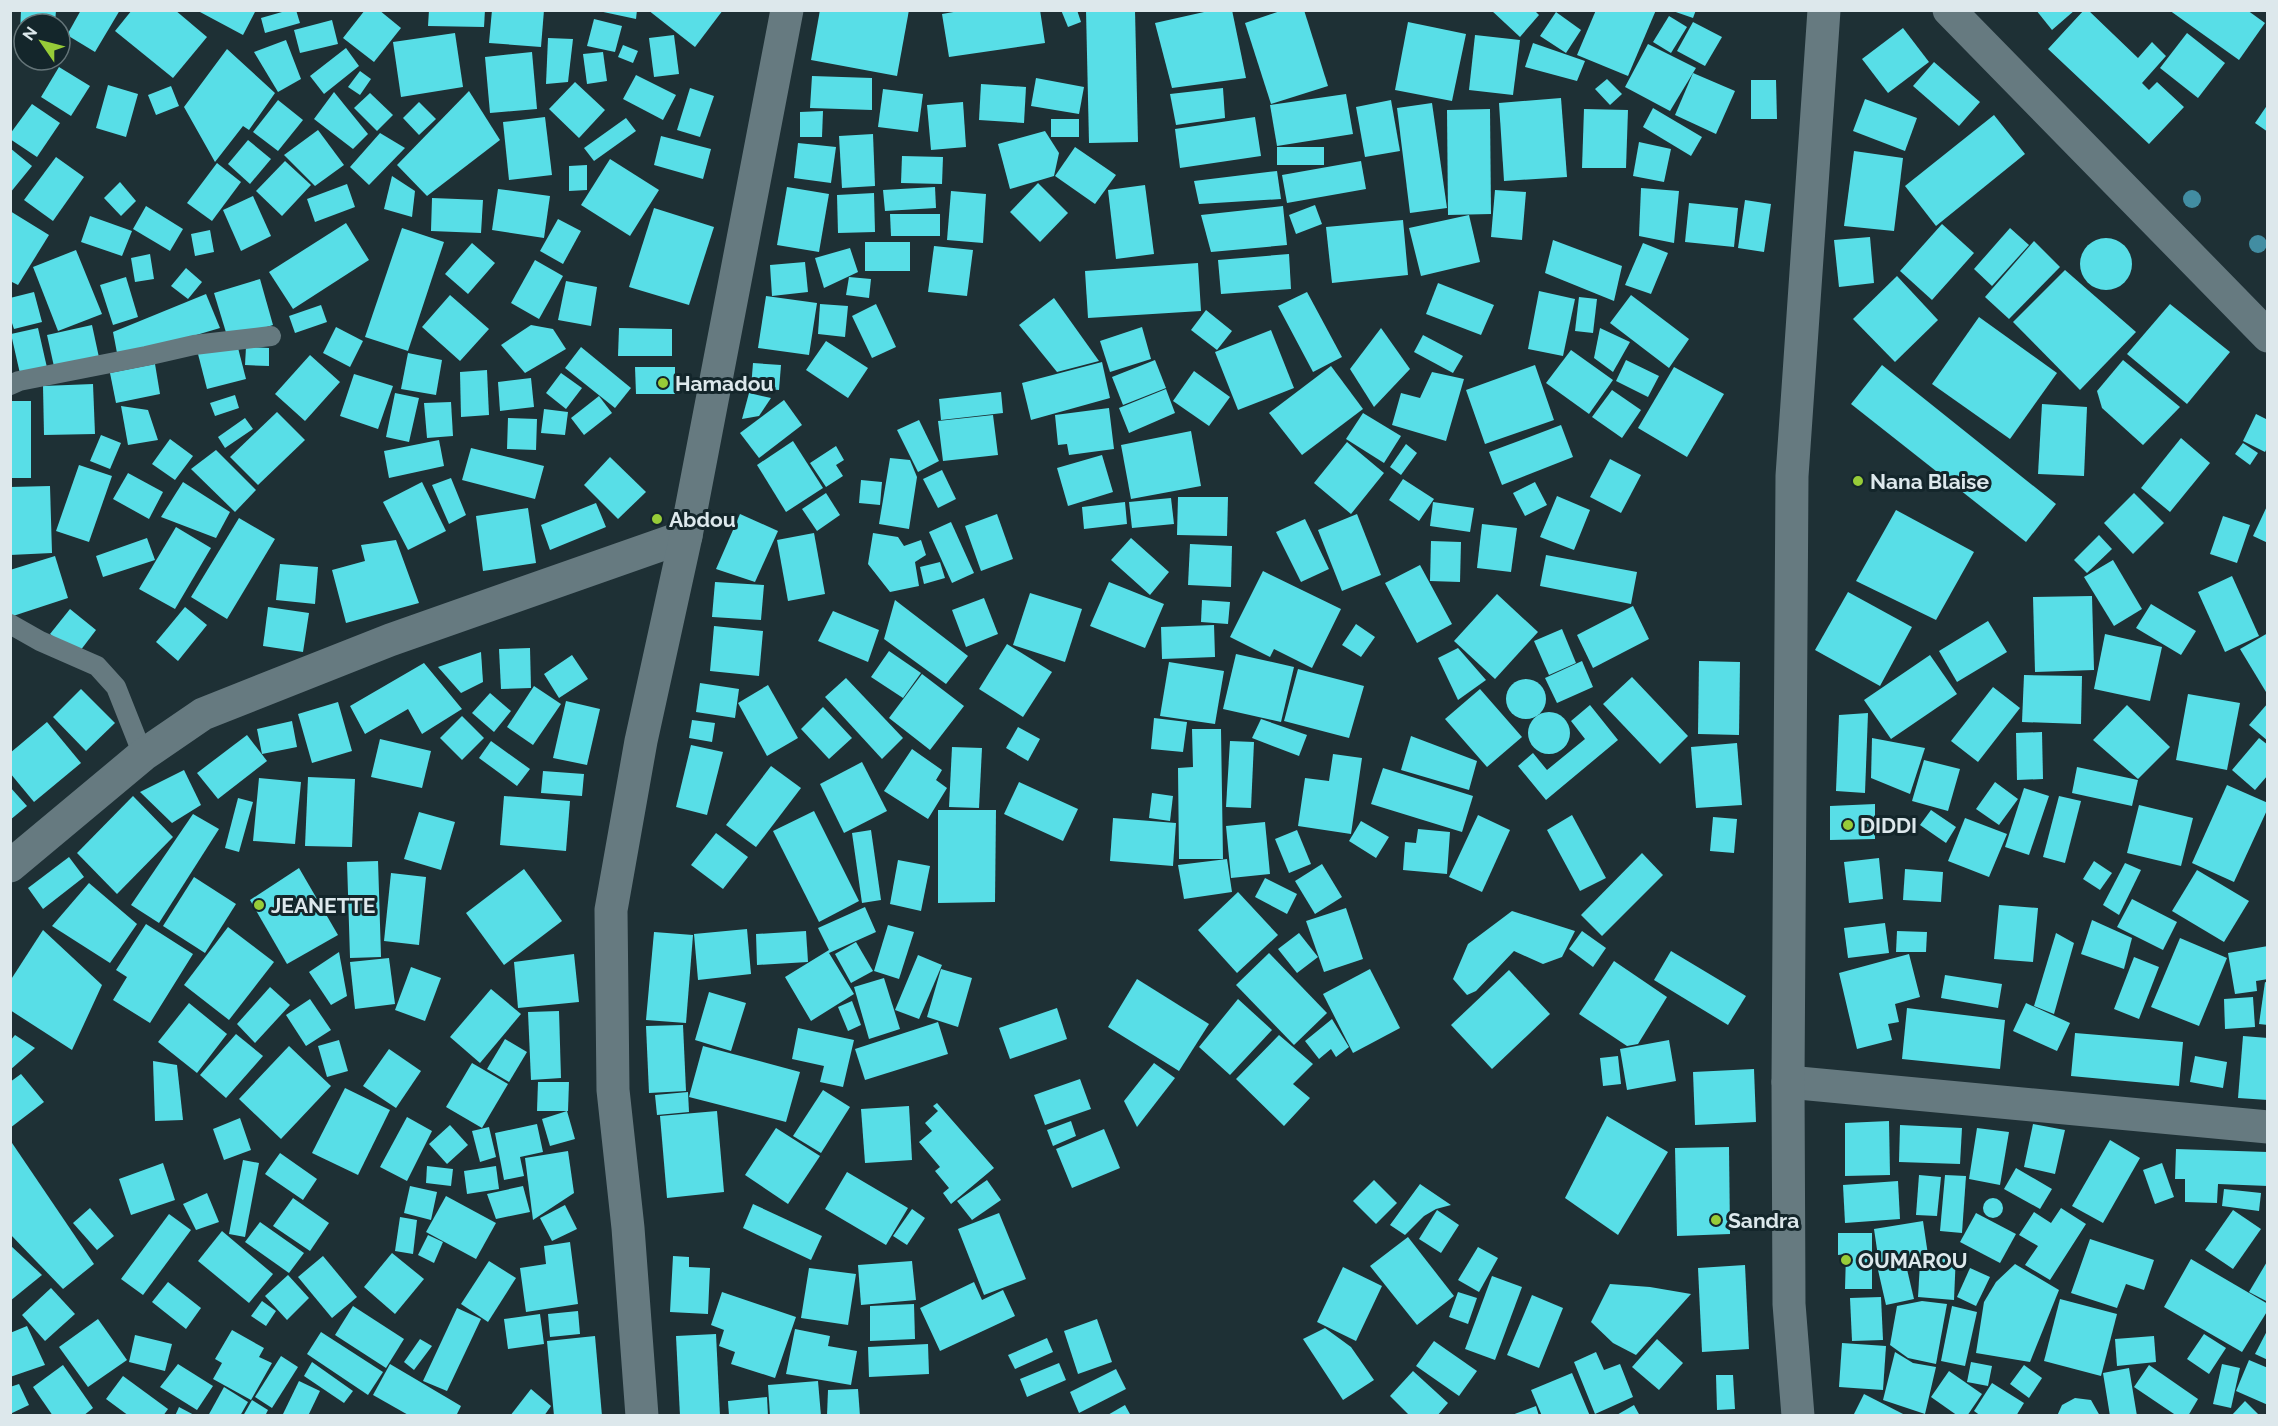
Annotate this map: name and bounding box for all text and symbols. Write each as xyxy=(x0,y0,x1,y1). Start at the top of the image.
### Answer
north arrow xyxy=(12,12,72,72)
text: N xyxy=(19,23,41,44)
place label: Hamadou xyxy=(675,371,773,396)
marker: Hamadou xyxy=(656,376,670,390)
place label: Nana Blaise xyxy=(1870,469,1989,494)
marker: Nana Blaise xyxy=(1851,474,1865,488)
place label: Abdou xyxy=(669,507,736,532)
marker: Abdou xyxy=(650,512,664,526)
place label: DIDDI xyxy=(1860,813,1917,838)
marker: DIDDI xyxy=(1841,818,1855,832)
place label: JEANETTE xyxy=(271,893,375,918)
marker: JEANETTE xyxy=(252,898,266,912)
place label: Sandra xyxy=(1728,1208,1799,1233)
marker: Sandra xyxy=(1709,1213,1723,1227)
place label: OUMAROU xyxy=(1858,1248,1967,1273)
marker: OUMAROU xyxy=(1839,1253,1853,1267)

